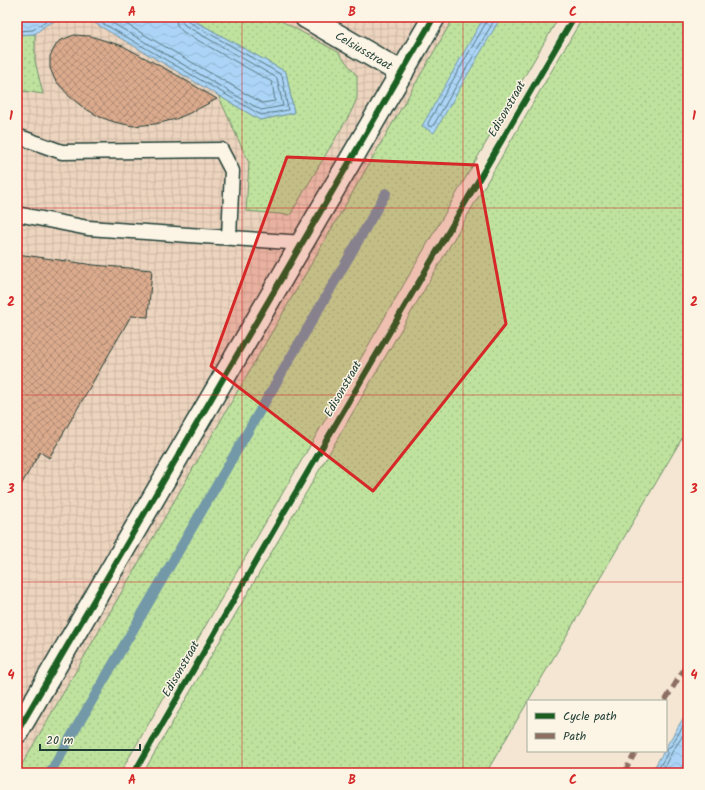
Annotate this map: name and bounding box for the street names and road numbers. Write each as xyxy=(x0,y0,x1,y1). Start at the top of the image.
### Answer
street label: Celsiusstraat xyxy=(331,26,397,75)
street label: Edisonstraat xyxy=(483,77,531,141)
street label: Edisonstraat xyxy=(319,357,367,421)
street label: Edisonstraat xyxy=(157,637,205,701)

